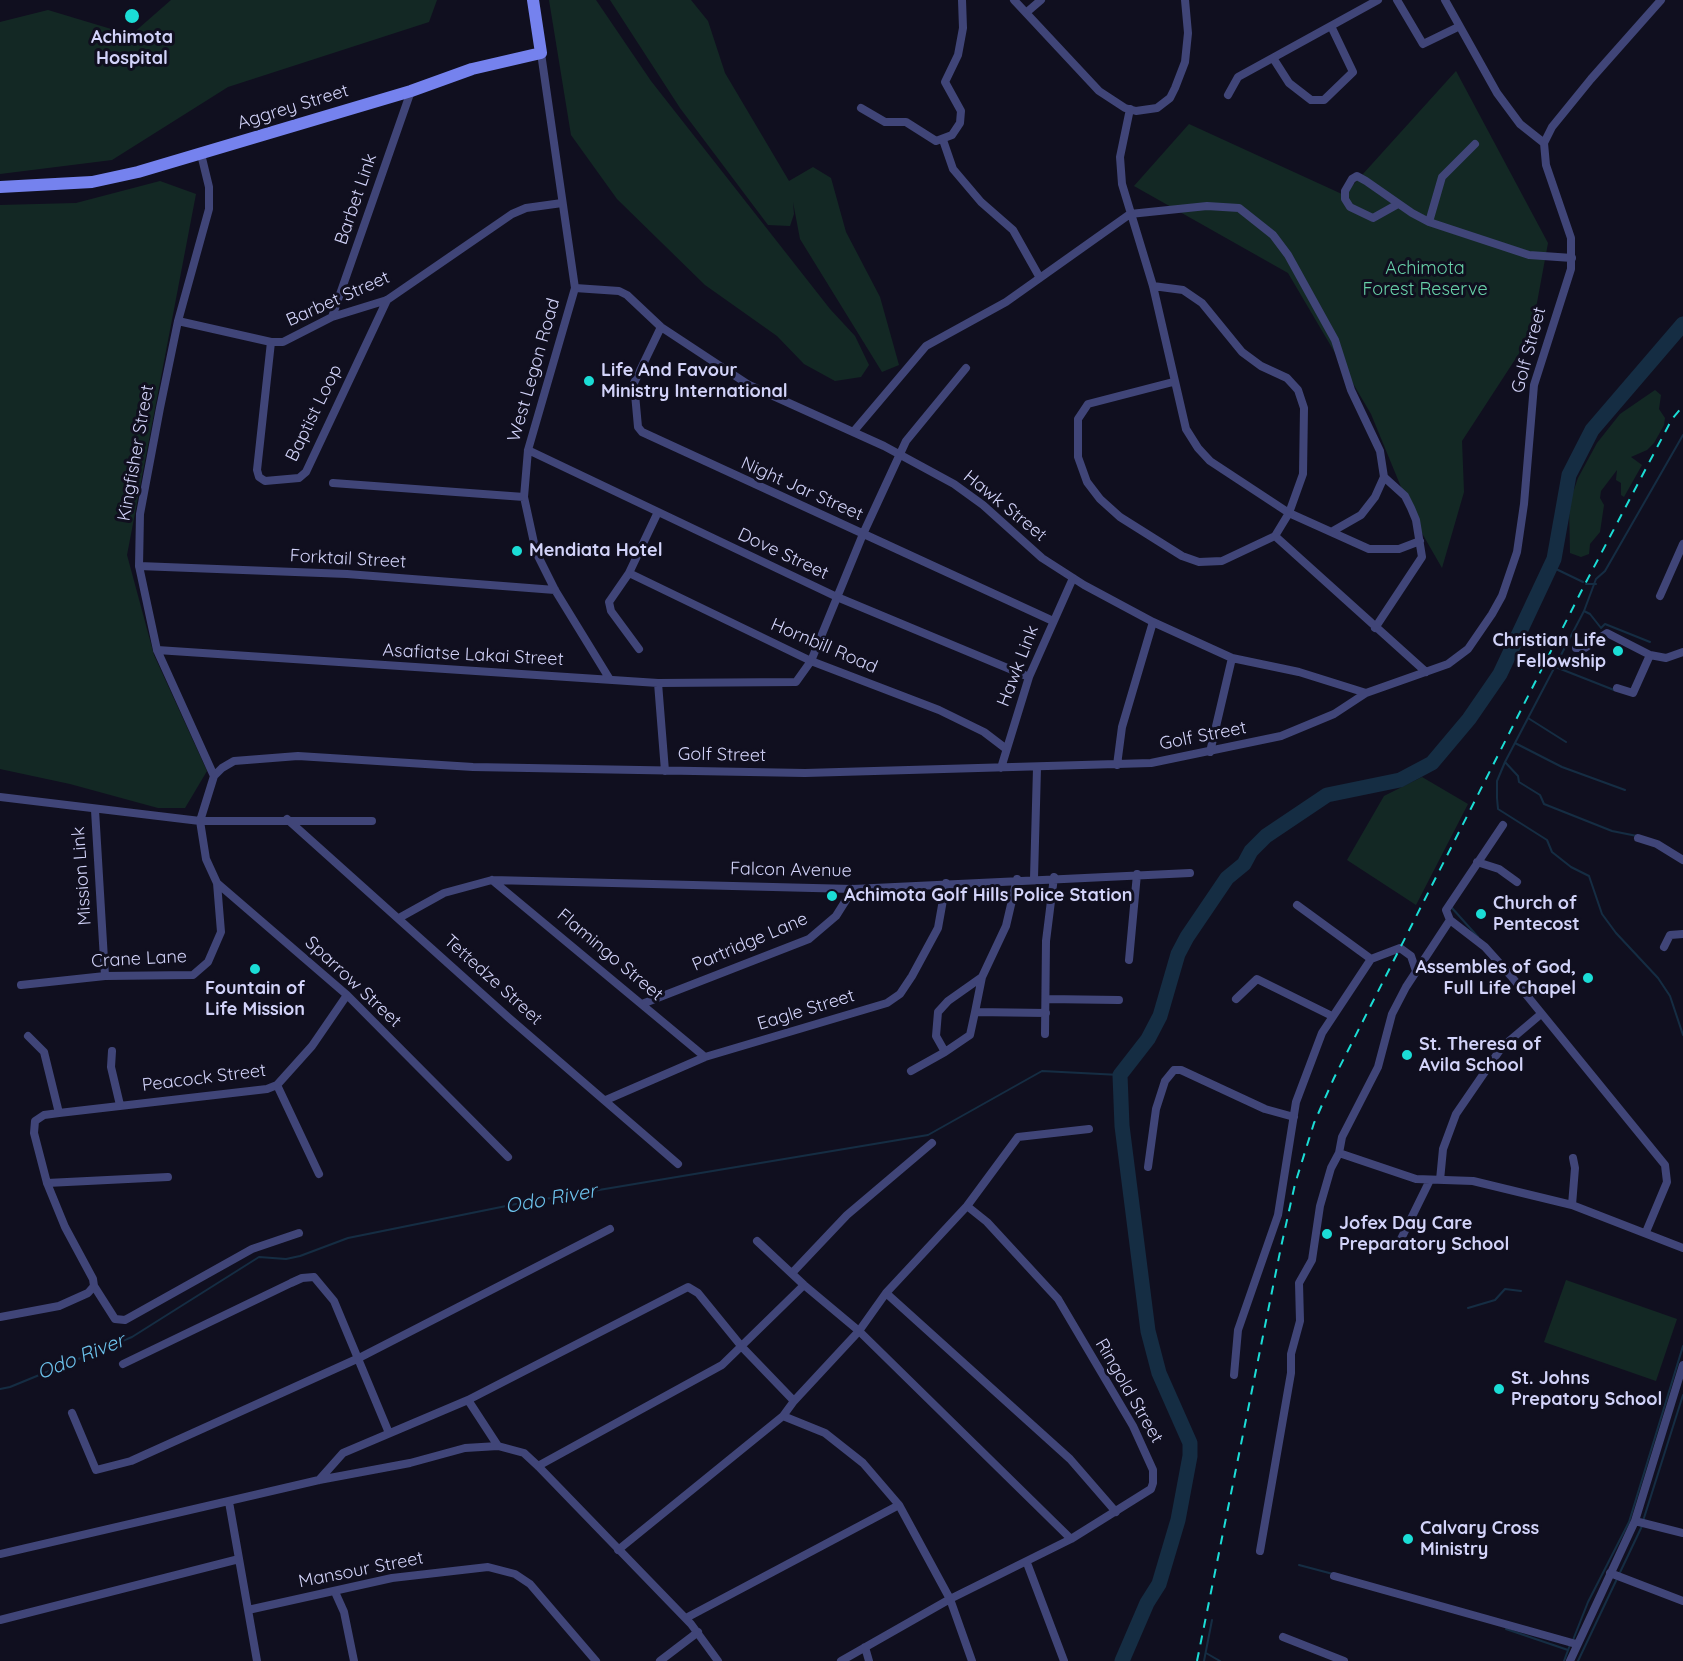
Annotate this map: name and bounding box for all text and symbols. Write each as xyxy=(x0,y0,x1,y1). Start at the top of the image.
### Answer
marker: Achimota Hospital xyxy=(123,7,141,25)
place label: Achimota Hospital xyxy=(91,27,173,70)
street label: Aggrey Street xyxy=(235,80,351,134)
street label: Barbet Link xyxy=(330,151,382,247)
park label: Achimota Forest Reserve xyxy=(1362,258,1488,300)
street label: Barbet Street xyxy=(283,267,393,331)
street label: West Legon Road xyxy=(503,296,565,444)
street label: Golf Street xyxy=(1507,305,1551,395)
place label: Life And Favour Ministry International xyxy=(601,360,788,403)
street label: Baptist Loop xyxy=(281,361,347,465)
marker: Life And Favour Ministry International xyxy=(582,374,596,388)
street label: Kingfisher Street xyxy=(113,383,159,523)
street label: Night Jar Street xyxy=(737,452,867,526)
street label: Hawk Street xyxy=(959,466,1051,546)
street label: Dove Street xyxy=(734,524,832,584)
place label: Mendiata Hotel xyxy=(529,540,663,562)
marker: Mendiata Hotel xyxy=(510,544,524,558)
street label: Forktail Street xyxy=(289,545,407,573)
street label: Hornbill Road xyxy=(767,614,881,678)
street label: Hawk Link xyxy=(993,622,1043,710)
place label: Christian Life Fellowship xyxy=(1492,630,1606,672)
street label: Asafiatse Lakai Street xyxy=(382,639,564,671)
marker: Christian Life Fellowship xyxy=(1611,644,1625,658)
street label: Golf Street xyxy=(1158,717,1248,755)
street label: Golf Street xyxy=(678,743,766,767)
street label: Mission Link xyxy=(68,826,96,926)
street label: Falcon Avenue xyxy=(730,858,852,882)
place label: Achimota Golf Hills Police Station xyxy=(844,885,1132,907)
marker: Achimota Golf Hills Police Station xyxy=(825,889,839,903)
place label: Church of Pentecost xyxy=(1493,893,1580,936)
street label: Flamingo Street xyxy=(553,904,667,1006)
marker: Church of Pentecost xyxy=(1474,907,1488,921)
street label: Partridge Lane xyxy=(689,908,811,976)
street label: Tettedze Street xyxy=(439,930,547,1030)
street label: Sparrow Street xyxy=(300,932,406,1032)
street label: Crane Lane xyxy=(91,946,187,972)
place label: Assembles of God, Full Life Chapel xyxy=(1415,957,1576,1000)
marker: Fountain of Life Mission xyxy=(248,962,262,976)
marker: Assembles of God, Full Life Chapel xyxy=(1581,971,1595,985)
place label: Fountain of Life Mission xyxy=(205,978,305,1020)
street label: Eagle Street xyxy=(755,985,857,1035)
place label: St. Theresa of Avila School xyxy=(1419,1034,1541,1076)
marker: St. Theresa of Avila School xyxy=(1400,1048,1414,1062)
street label: Peacock Street xyxy=(141,1060,267,1096)
water label: Odo River xyxy=(503,1179,599,1219)
place label: Jofex Day Care Preparatory School xyxy=(1339,1213,1509,1256)
marker: Jofex Day Care Preparatory School xyxy=(1320,1227,1334,1241)
water label: Odo River xyxy=(34,1329,128,1385)
street label: Ringold Street xyxy=(1090,1335,1168,1447)
place label: St. Johns Prepatory School xyxy=(1511,1368,1662,1410)
marker: St. Johns Prepatory School xyxy=(1492,1382,1506,1396)
place label: Calvary Cross Ministry xyxy=(1420,1518,1539,1561)
marker: Calvary Cross Ministry xyxy=(1401,1532,1415,1546)
street label: Mansour Street xyxy=(297,1547,425,1593)

